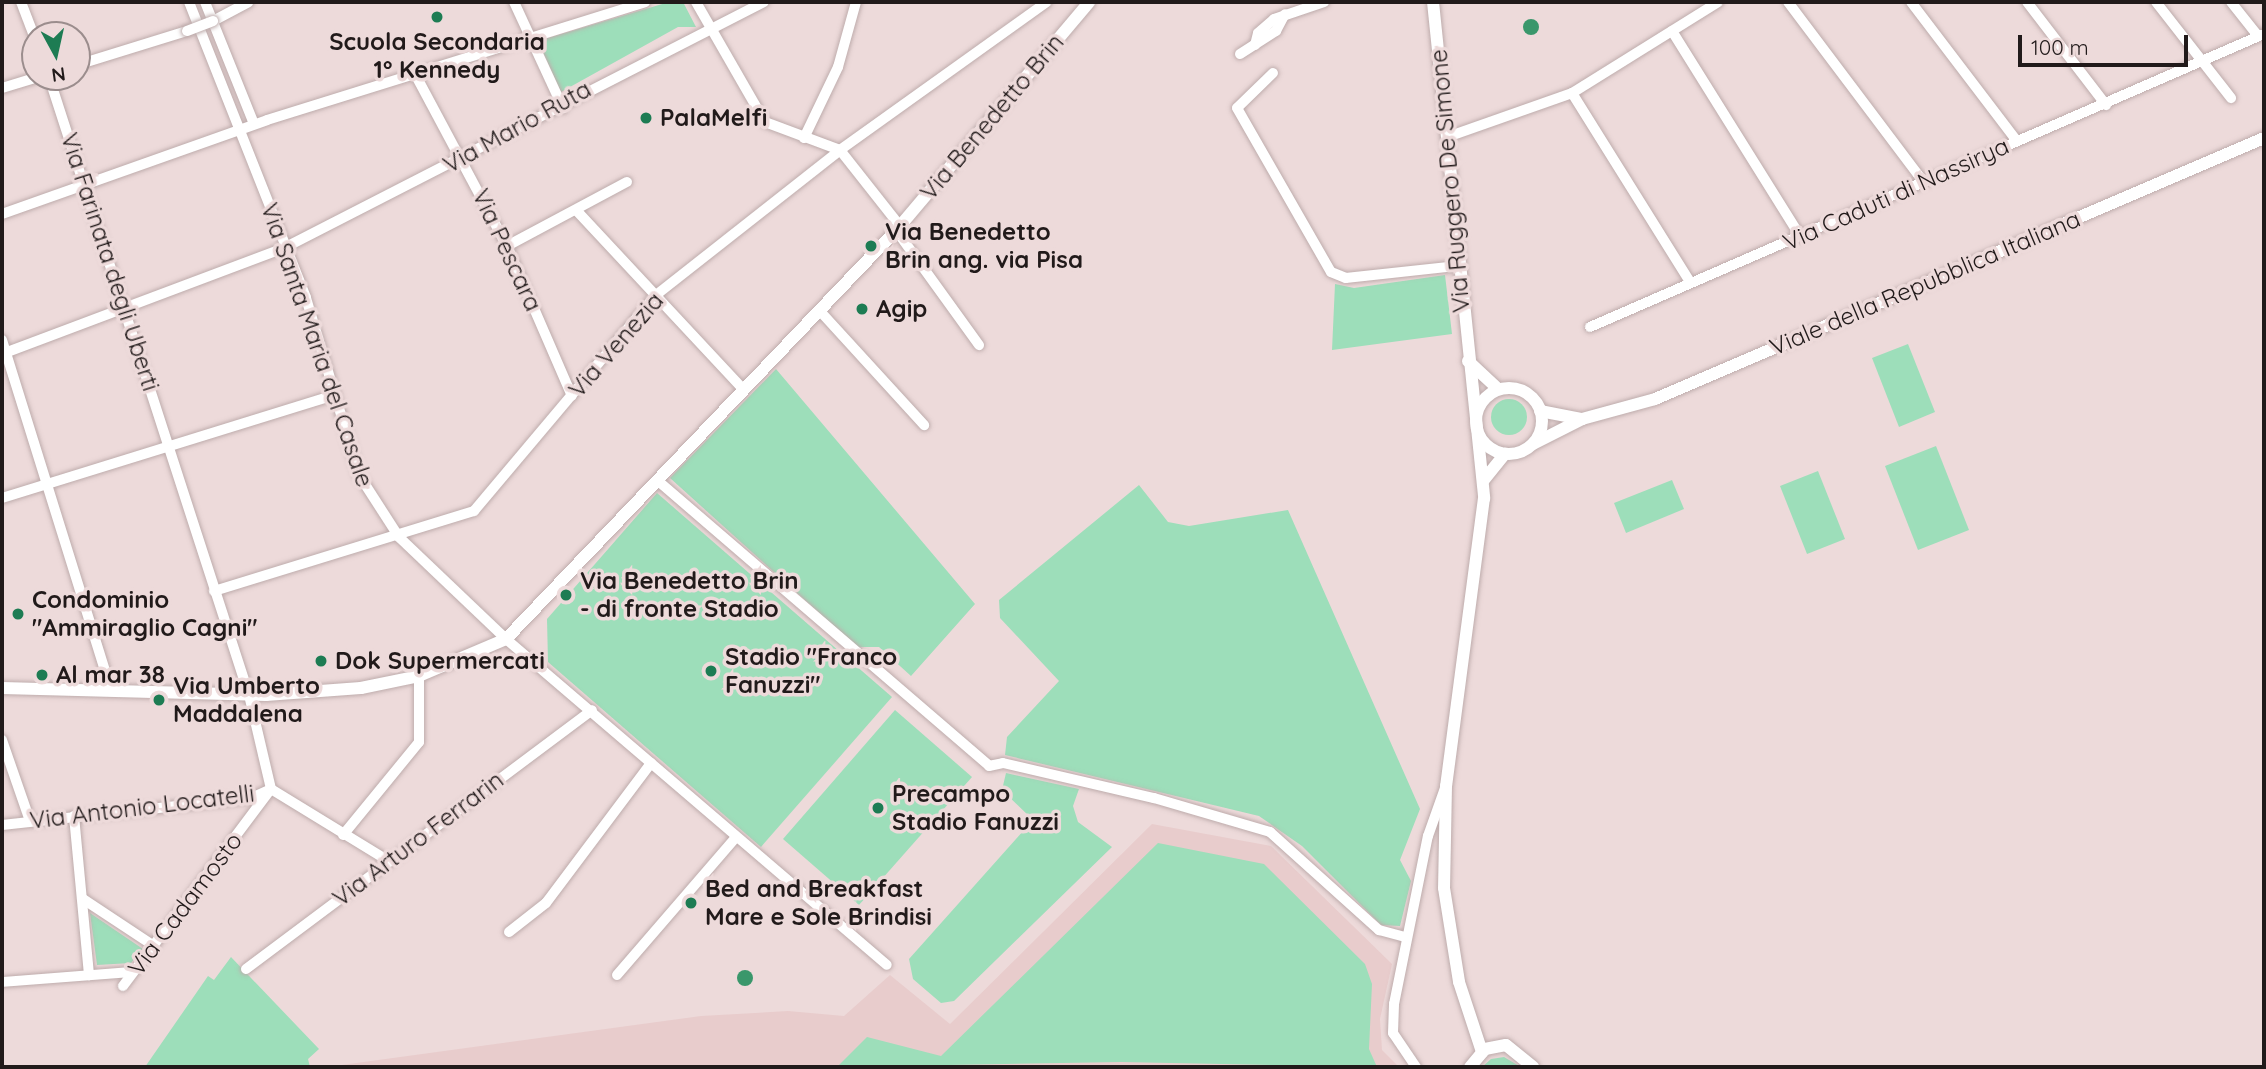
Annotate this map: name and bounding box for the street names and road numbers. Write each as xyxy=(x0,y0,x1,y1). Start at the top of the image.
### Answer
street label: Via Benedetto Brin xyxy=(914,28,1070,206)
street label: Via Ruggero De Simone xyxy=(1424,48,1476,314)
street label: Via Mario Ruta xyxy=(438,75,596,179)
street label: Via Farinata degli Uberti xyxy=(55,129,165,395)
street label: Via Caduti di Nassirya xyxy=(1779,131,2013,257)
street label: Via Pescara xyxy=(466,184,548,316)
street label: Via Santa Maria del Casale xyxy=(255,199,379,491)
street label: Viale della Repubblica Italiana xyxy=(1765,204,2085,362)
street label: Via Venezia xyxy=(563,287,669,403)
street label: Via Arturo Ferrarin xyxy=(327,765,509,913)
street label: Via Antonio Locatelli xyxy=(28,779,256,835)
street label: Via Cadamosto xyxy=(122,827,248,981)

